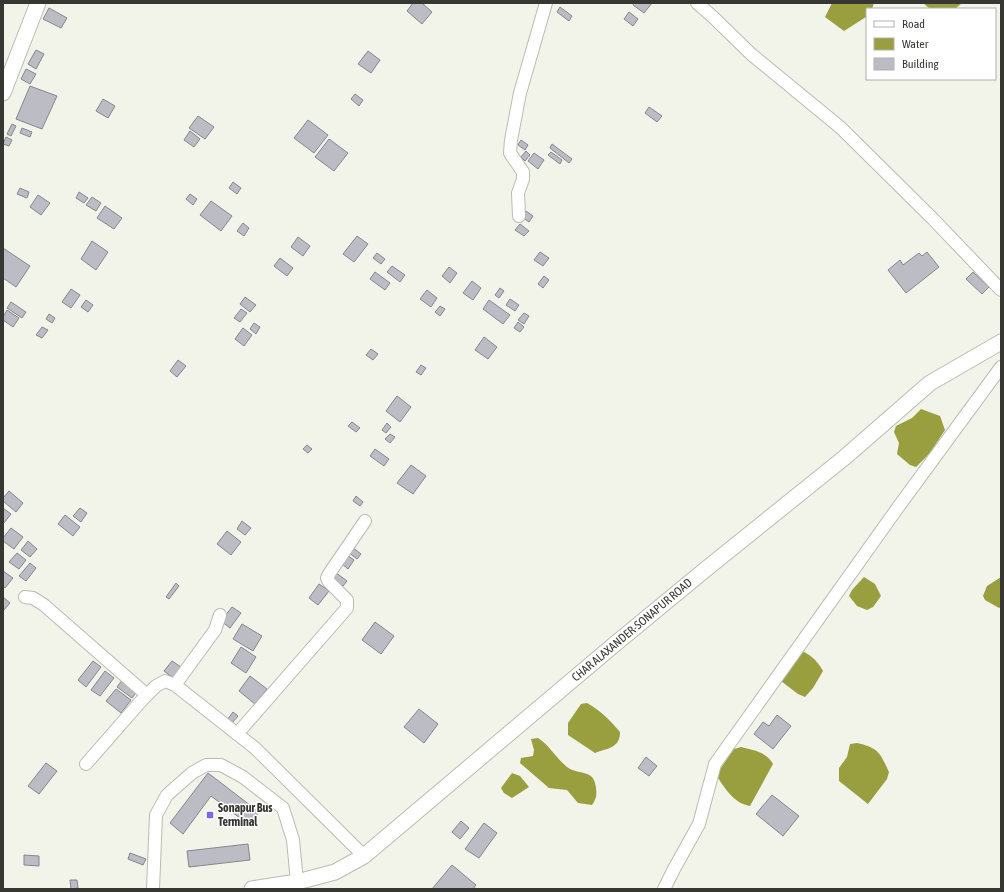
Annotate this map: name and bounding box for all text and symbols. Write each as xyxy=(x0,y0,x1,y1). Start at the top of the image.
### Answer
legend xyxy=(866,8,996,80)
text: Road xyxy=(902,17,925,31)
text: Water xyxy=(902,37,929,51)
text: Building xyxy=(902,57,940,71)
street label: CHAR ALAXANDER-SONAPUR ROAD xyxy=(569,575,695,684)
place label: Sonapur Bus Terminal xyxy=(218,801,273,829)
marker: Sonapur Bus Terminal xyxy=(205,810,215,820)

